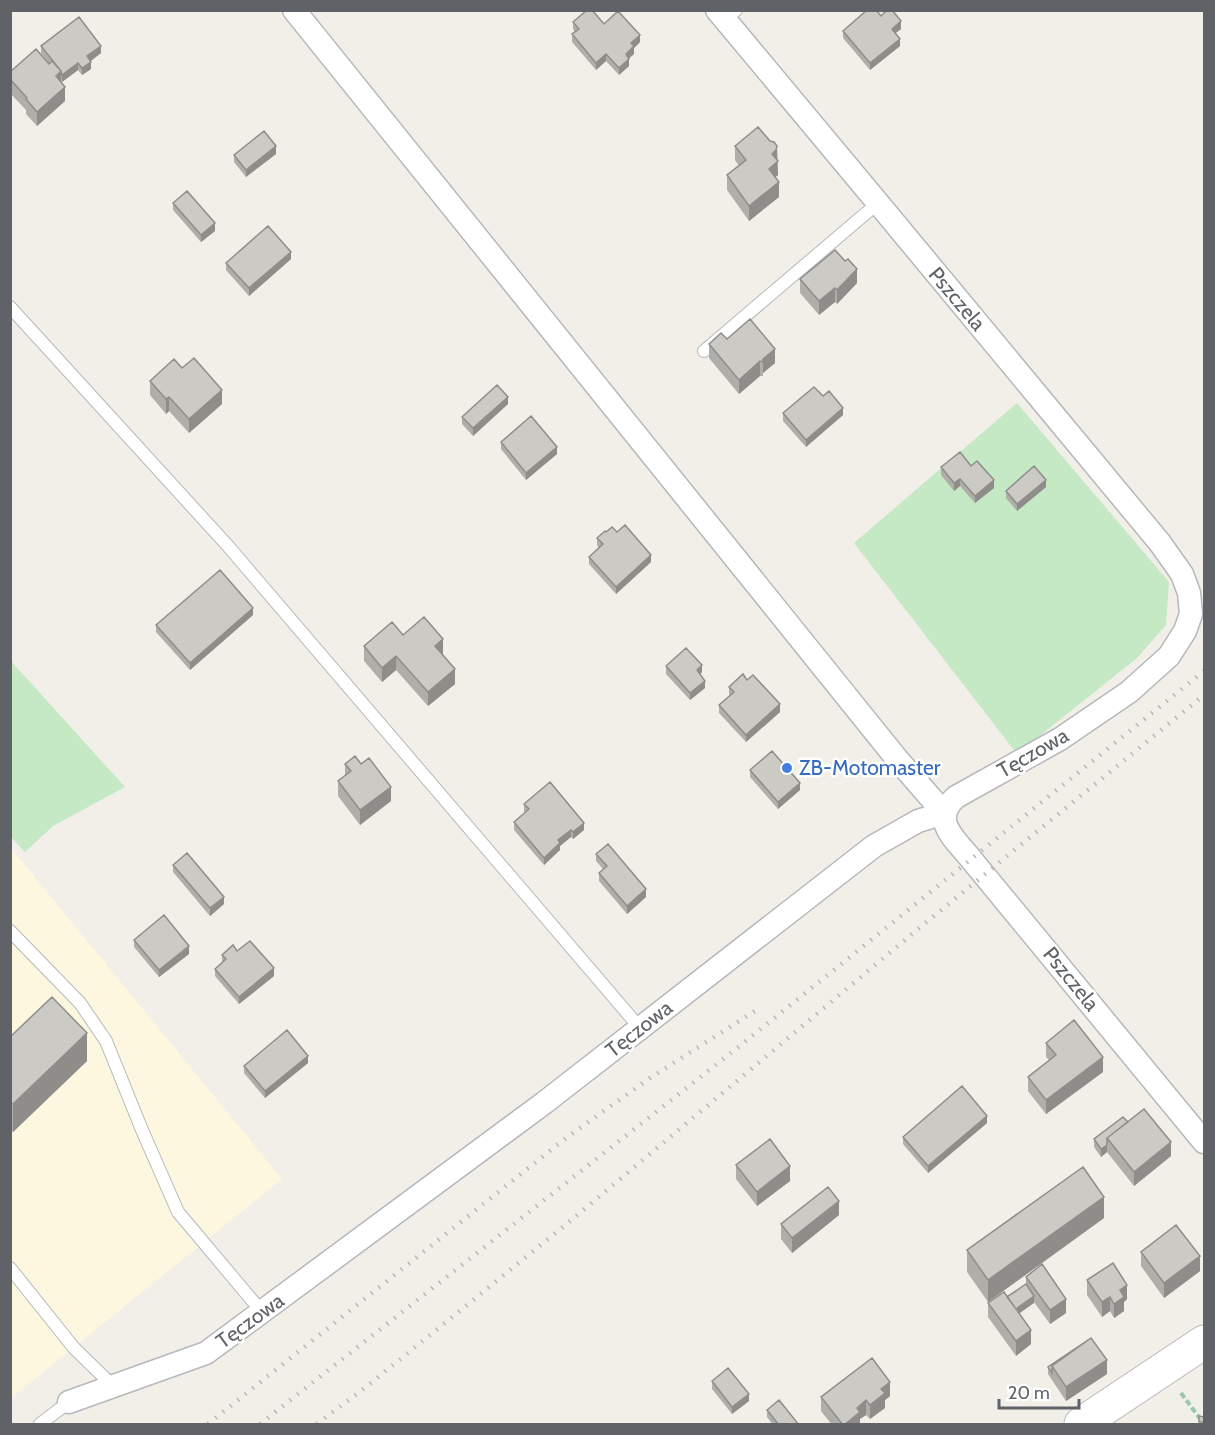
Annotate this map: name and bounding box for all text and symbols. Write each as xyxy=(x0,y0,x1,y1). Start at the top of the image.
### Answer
street label: Pszczela xyxy=(924,262,991,336)
street label: Tęczowa xyxy=(993,722,1073,783)
place label: ZB-Motomaster xyxy=(799,755,941,780)
marker: ZB-Motomaster xyxy=(780,761,794,775)
street label: Pszczela xyxy=(1038,942,1105,1016)
street label: Tęczowa xyxy=(600,995,677,1062)
street label: Tęczowa xyxy=(211,1288,289,1354)
scale bar xyxy=(999,1372,1078,1410)
text: 20 m xyxy=(1008,1382,1050,1404)

